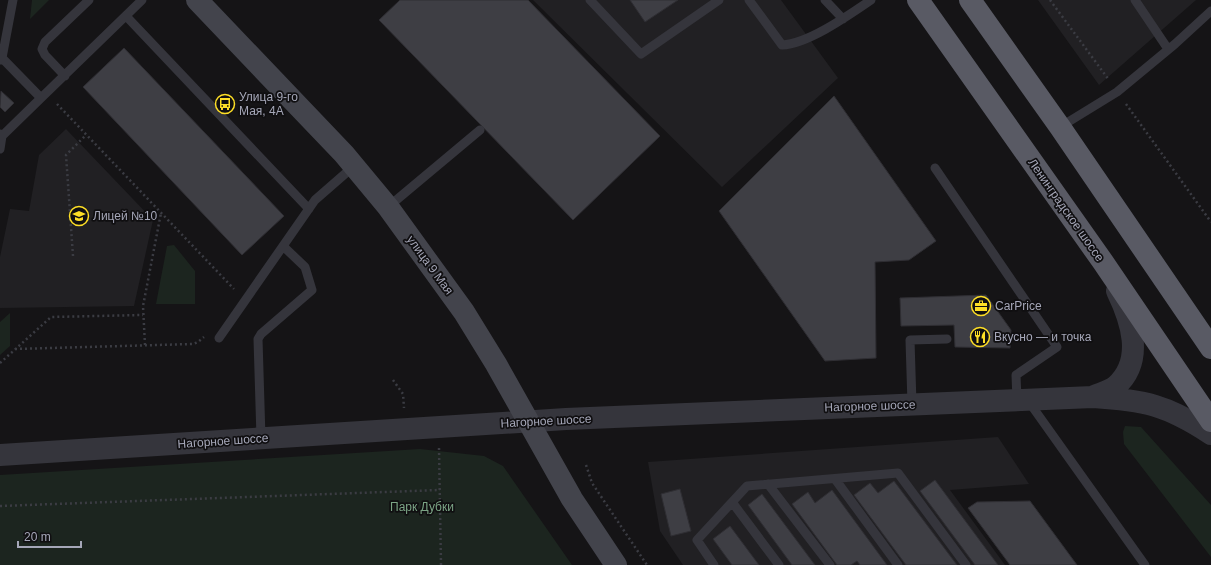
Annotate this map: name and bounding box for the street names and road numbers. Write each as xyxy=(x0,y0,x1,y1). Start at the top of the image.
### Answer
street label: Ленинградское шоссе xyxy=(1025,156,1107,264)
street label: улица 9 Мая xyxy=(404,233,456,297)
street label: Нагорное шоссе xyxy=(824,397,916,415)
street label: Нагорное шоссе xyxy=(500,412,592,430)
street label: Нагорное шоссе xyxy=(177,431,269,451)

